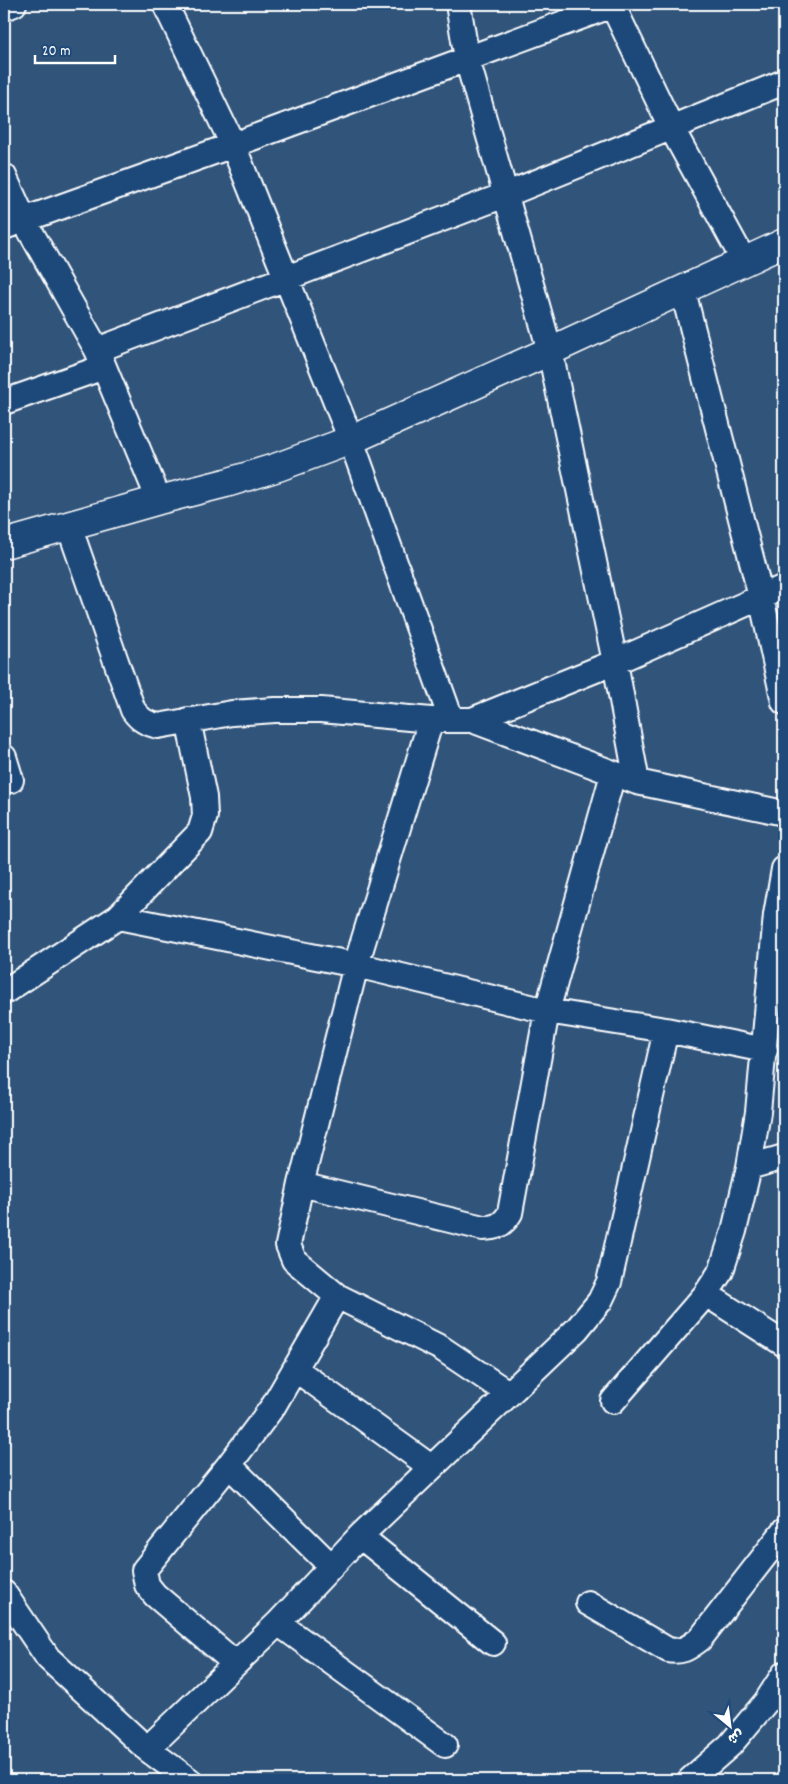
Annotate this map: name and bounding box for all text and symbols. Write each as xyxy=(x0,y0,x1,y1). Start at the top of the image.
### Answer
scale bar xyxy=(35,32,115,64)
text: 20 m xyxy=(42,41,70,63)
north arrow xyxy=(706,1702,756,1752)
text: ش xyxy=(724,1723,747,1748)

